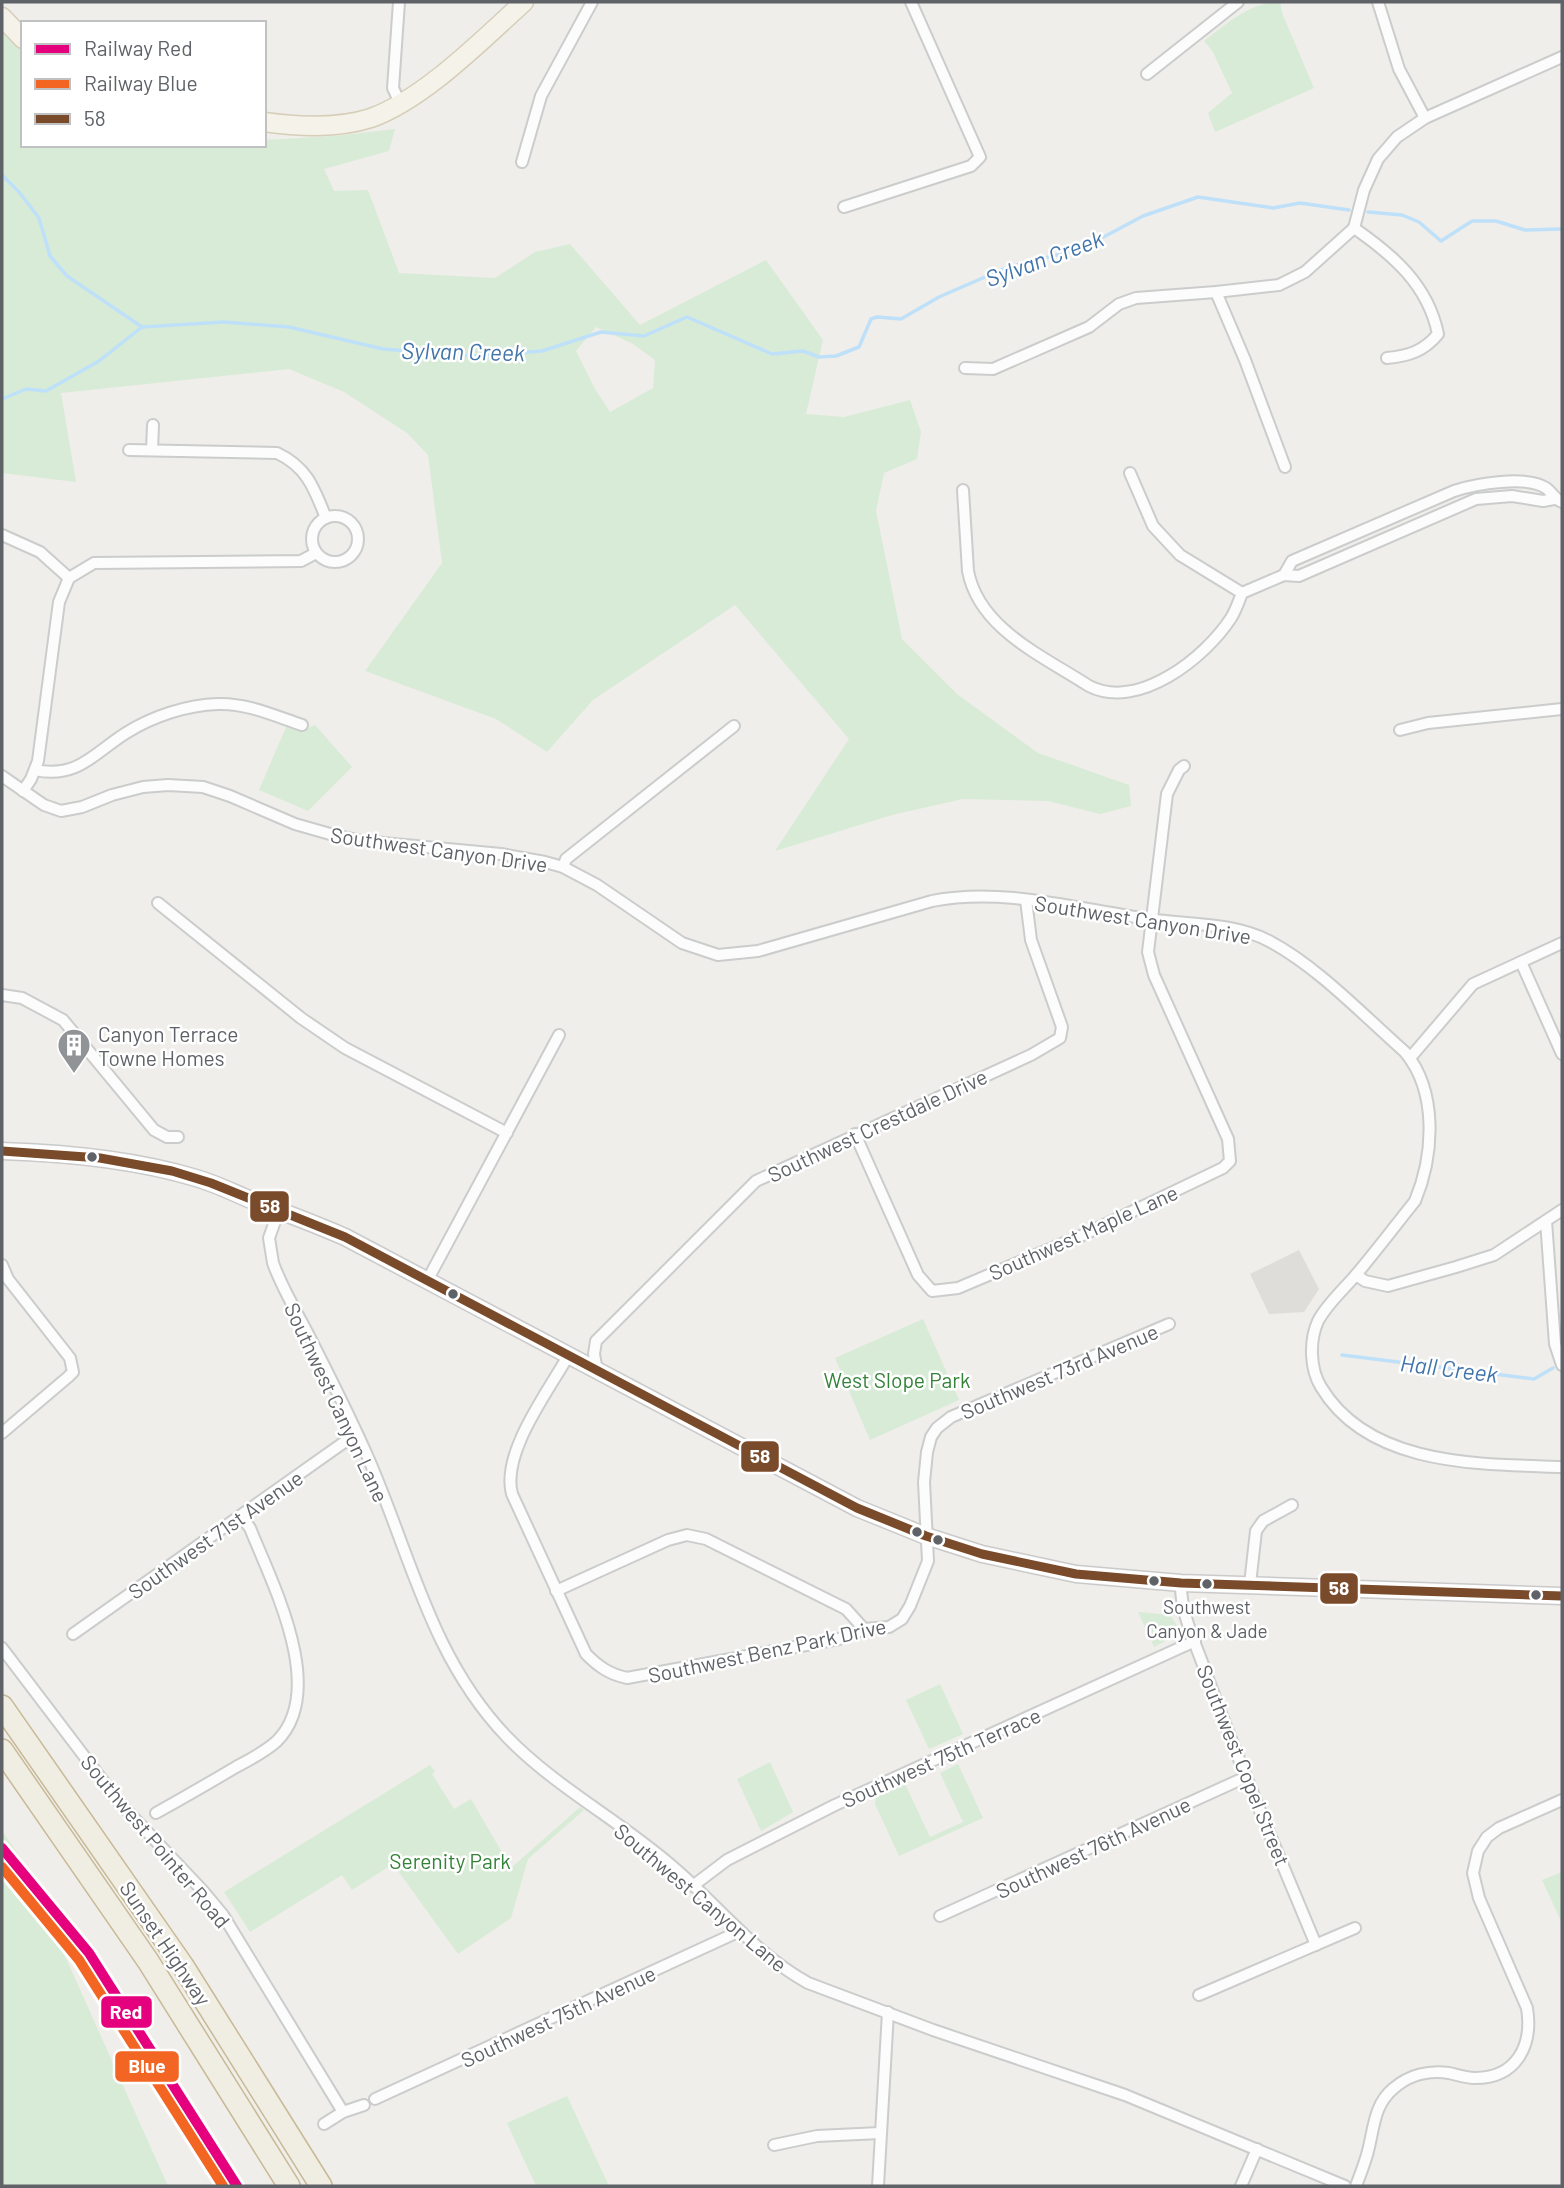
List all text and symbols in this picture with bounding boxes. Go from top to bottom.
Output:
legend [21,21,266,147]
text: Railway Red [84,35,193,60]
text: Railway Blue [84,70,198,95]
text: 58 [84,105,106,130]
water label: Sylvan Creek [981,224,1107,292]
water label: Sylvan Creek [401,336,525,366]
street label: Southwest Canyon Drive [329,821,549,877]
street label: Southwest Canyon Drive [1033,890,1253,948]
place label: Canyon Terrace Towne Homes [98,1021,238,1070]
building icon: Canyon Terrace Towne Homes [55,1026,93,1075]
street label: Southwest Crestdale Drive [763,1063,991,1187]
unlabelled marker [85,1150,99,1164]
street label: Southwest Maple Lane [985,1179,1181,1285]
line badge: 58 [249,1190,290,1223]
text: 58 [260,1194,280,1217]
unlabelled marker [446,1287,460,1301]
street label: Southwest Canyon Lane [280,1298,394,1506]
street label: Southwest 73rd Avenue [956,1318,1162,1424]
water label: Hall Creek [1399,1348,1499,1388]
park label: West Slope Park [824,1367,970,1392]
line badge: 58 [740,1440,780,1473]
text: 58 [750,1444,770,1467]
street label: Southwest 71st Avenue [123,1464,307,1604]
unlabelled marker [910,1525,924,1539]
unlabelled marker [931,1533,945,1547]
line badge: 58 [1319,1572,1359,1605]
unlabelled marker [1147,1574,1161,1588]
text: 58 [1329,1576,1349,1599]
marker: Southwest Canyon & Jade [1200,1577,1214,1591]
unlabelled marker [1529,1588,1543,1602]
place label: Southwest Canyon & Jade [1146,1595,1268,1642]
street label: Southwest Benz Park Drive [646,1613,888,1687]
street label: Southwest Copel Street [1192,1661,1296,1869]
street label: Southwest 75th Terrace [838,1702,1044,1812]
street label: Southwest Pointer Road [76,1749,236,1933]
street label: Southwest 76th Avenue [992,1791,1194,1903]
street label: Southwest Canyon Lane [610,1818,792,1976]
park label: Serenity Park [389,1848,511,1873]
street label: Sunset Highway [115,1876,217,2010]
street label: Southwest 75th Avenue [457,1960,659,2072]
line badge: Red [100,1995,153,2029]
text: Red [110,2000,142,2023]
line badge: Blue [114,2050,180,2083]
text: Blue [128,2054,166,2077]

